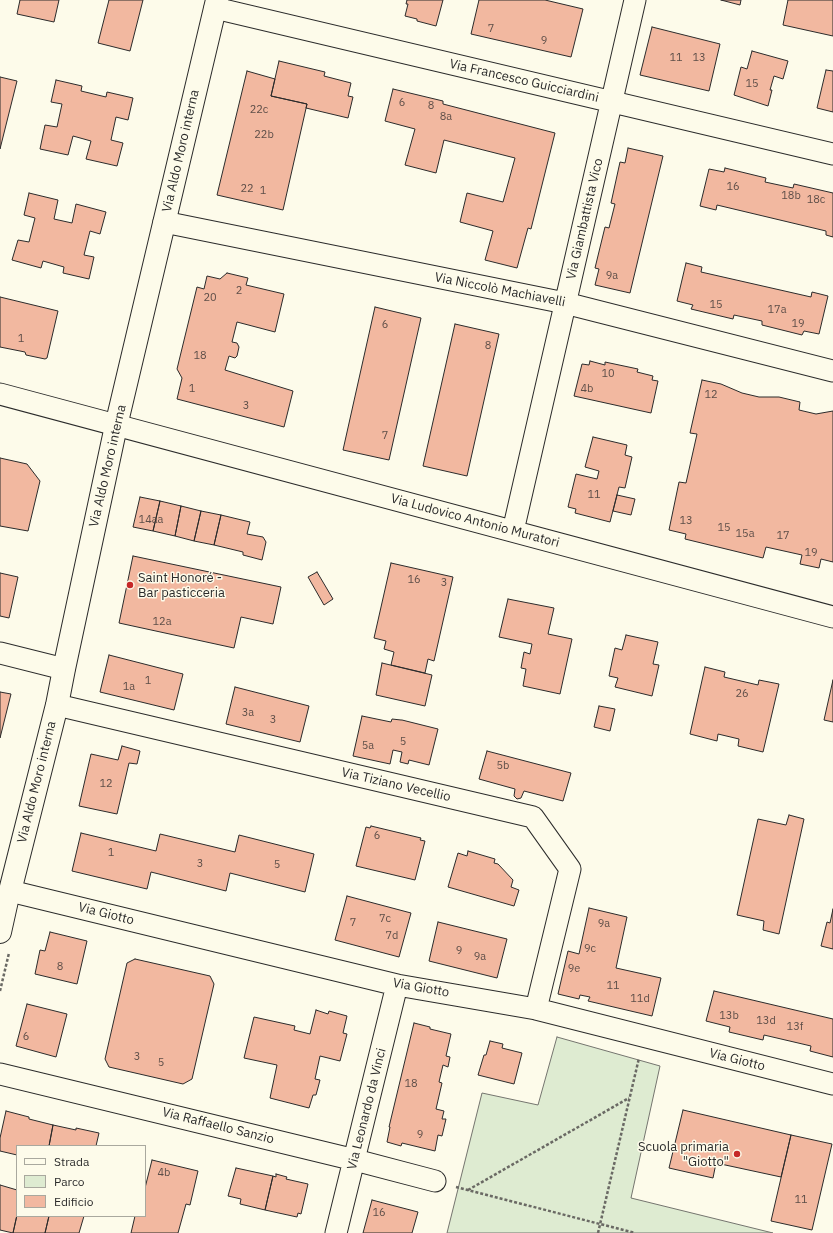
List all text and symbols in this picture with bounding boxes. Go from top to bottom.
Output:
house number: 7 [488,22,494,36]
house number: 9 [541,34,547,48]
house number: 11 [669,51,683,65]
house number: 13 [692,51,706,65]
street label: Via Francesco Guicciardini [448,56,600,106]
house number: 15 [745,77,759,91]
street label: Via Aldo Moro interna [159,88,203,214]
house number: 6 [399,96,405,110]
house number: 8 [428,99,434,113]
house number: 22c [250,103,268,117]
house number: 8a [440,110,452,124]
house number: 22b [254,128,274,142]
street label: Via Giambattista Vico [563,157,607,281]
house number: 16 [726,180,740,194]
house number: 22 [240,182,254,196]
house number: 1 [260,184,266,198]
house number: 18b [781,189,801,203]
house number: 18c [807,193,825,207]
house number: 9a [606,269,618,283]
street label: Via Niccolò Machiavelli [433,270,567,310]
house number: 2 [236,284,242,298]
house number: 20 [203,291,217,305]
house number: 15 [709,298,723,312]
house number: 17a [767,303,787,317]
house number: 19 [791,317,805,331]
house number: 6 [382,318,388,332]
house number: 1 [18,332,24,346]
house number: 8 [485,339,491,353]
house number: 18 [193,349,207,363]
house number: 10 [601,367,615,381]
house number: 1 [189,382,195,396]
house number: 4b [581,382,593,396]
house number: 12 [704,388,718,402]
house number: 3 [243,399,249,413]
street label: Via Aldo Moro interna [86,403,130,529]
house number: 7 [382,429,388,443]
house number: 11 [587,488,601,502]
street label: Via Ludovico Antonio Muratori [389,491,561,551]
house number: 14aa [139,513,163,527]
house number: 13 [679,514,693,528]
house number: 15 [717,521,731,535]
house number: 15a [735,527,755,541]
house number: 17 [776,529,790,543]
house number: 19 [804,546,818,560]
place label: Saint Honoré - Bar pasticceria [138,570,225,601]
house number: 16 [407,573,421,587]
house number: 3 [441,576,447,590]
marker: Saint Honoré - Bar pasticceria [125,580,135,590]
house number: 12a [152,615,172,629]
house number: 1 [145,674,151,688]
house number: 1a [123,680,135,694]
house number: 26 [735,687,749,701]
house number: 3a [242,706,254,720]
house number: 3 [270,713,276,727]
street label: Via Aldo Moro interna [14,719,60,845]
house number: 5 [400,735,406,749]
house number: 5a [362,739,374,753]
house number: 5b [497,759,509,773]
street label: Via Tiziano Vecellio [340,765,452,805]
house number: 12 [99,777,113,791]
house number: 6 [374,829,380,843]
house number: 1 [108,846,114,860]
house number: 3 [197,857,203,871]
house number: 5 [274,858,280,872]
street label: Via Giotto [76,900,136,928]
house number: 7c [379,912,391,926]
house number: 7 [350,916,356,930]
house number: 9a [598,917,610,931]
house number: 7d [386,929,398,943]
house number: 9c [584,942,596,956]
house number: 9 [456,944,462,958]
house number: 9a [474,950,486,964]
house number: 8 [57,960,63,974]
house number: 9e [568,962,580,976]
street label: Via Giotto [392,975,450,1001]
house number: 11 [606,979,620,993]
house number: 11d [630,992,650,1006]
house number: 13b [719,1009,739,1023]
house number: 13d [756,1014,776,1028]
house number: 13f [787,1020,803,1034]
house number: 6 [23,1030,29,1044]
street label: Via Giotto [707,1046,767,1074]
street label: Via Leonardo da Vinci [344,1047,390,1171]
house number: 3 [134,1050,140,1064]
house number: 5 [158,1056,164,1070]
house number: 18 [404,1077,418,1091]
street label: Via Raffaello Sanzio [161,1105,275,1147]
house number: 9 [417,1128,423,1142]
place label: Scuola primaria "Giotto" [638,1139,729,1170]
legend [16,1145,146,1217]
marker: Scuola primaria "Giotto" [732,1149,742,1159]
text: Strada [54,1154,89,1169]
house number: 4b [158,1166,170,1180]
text: Parco [54,1174,85,1189]
house number: 11 [794,1193,808,1207]
text: Edificio [54,1194,93,1209]
house number: 16 [372,1206,386,1220]

